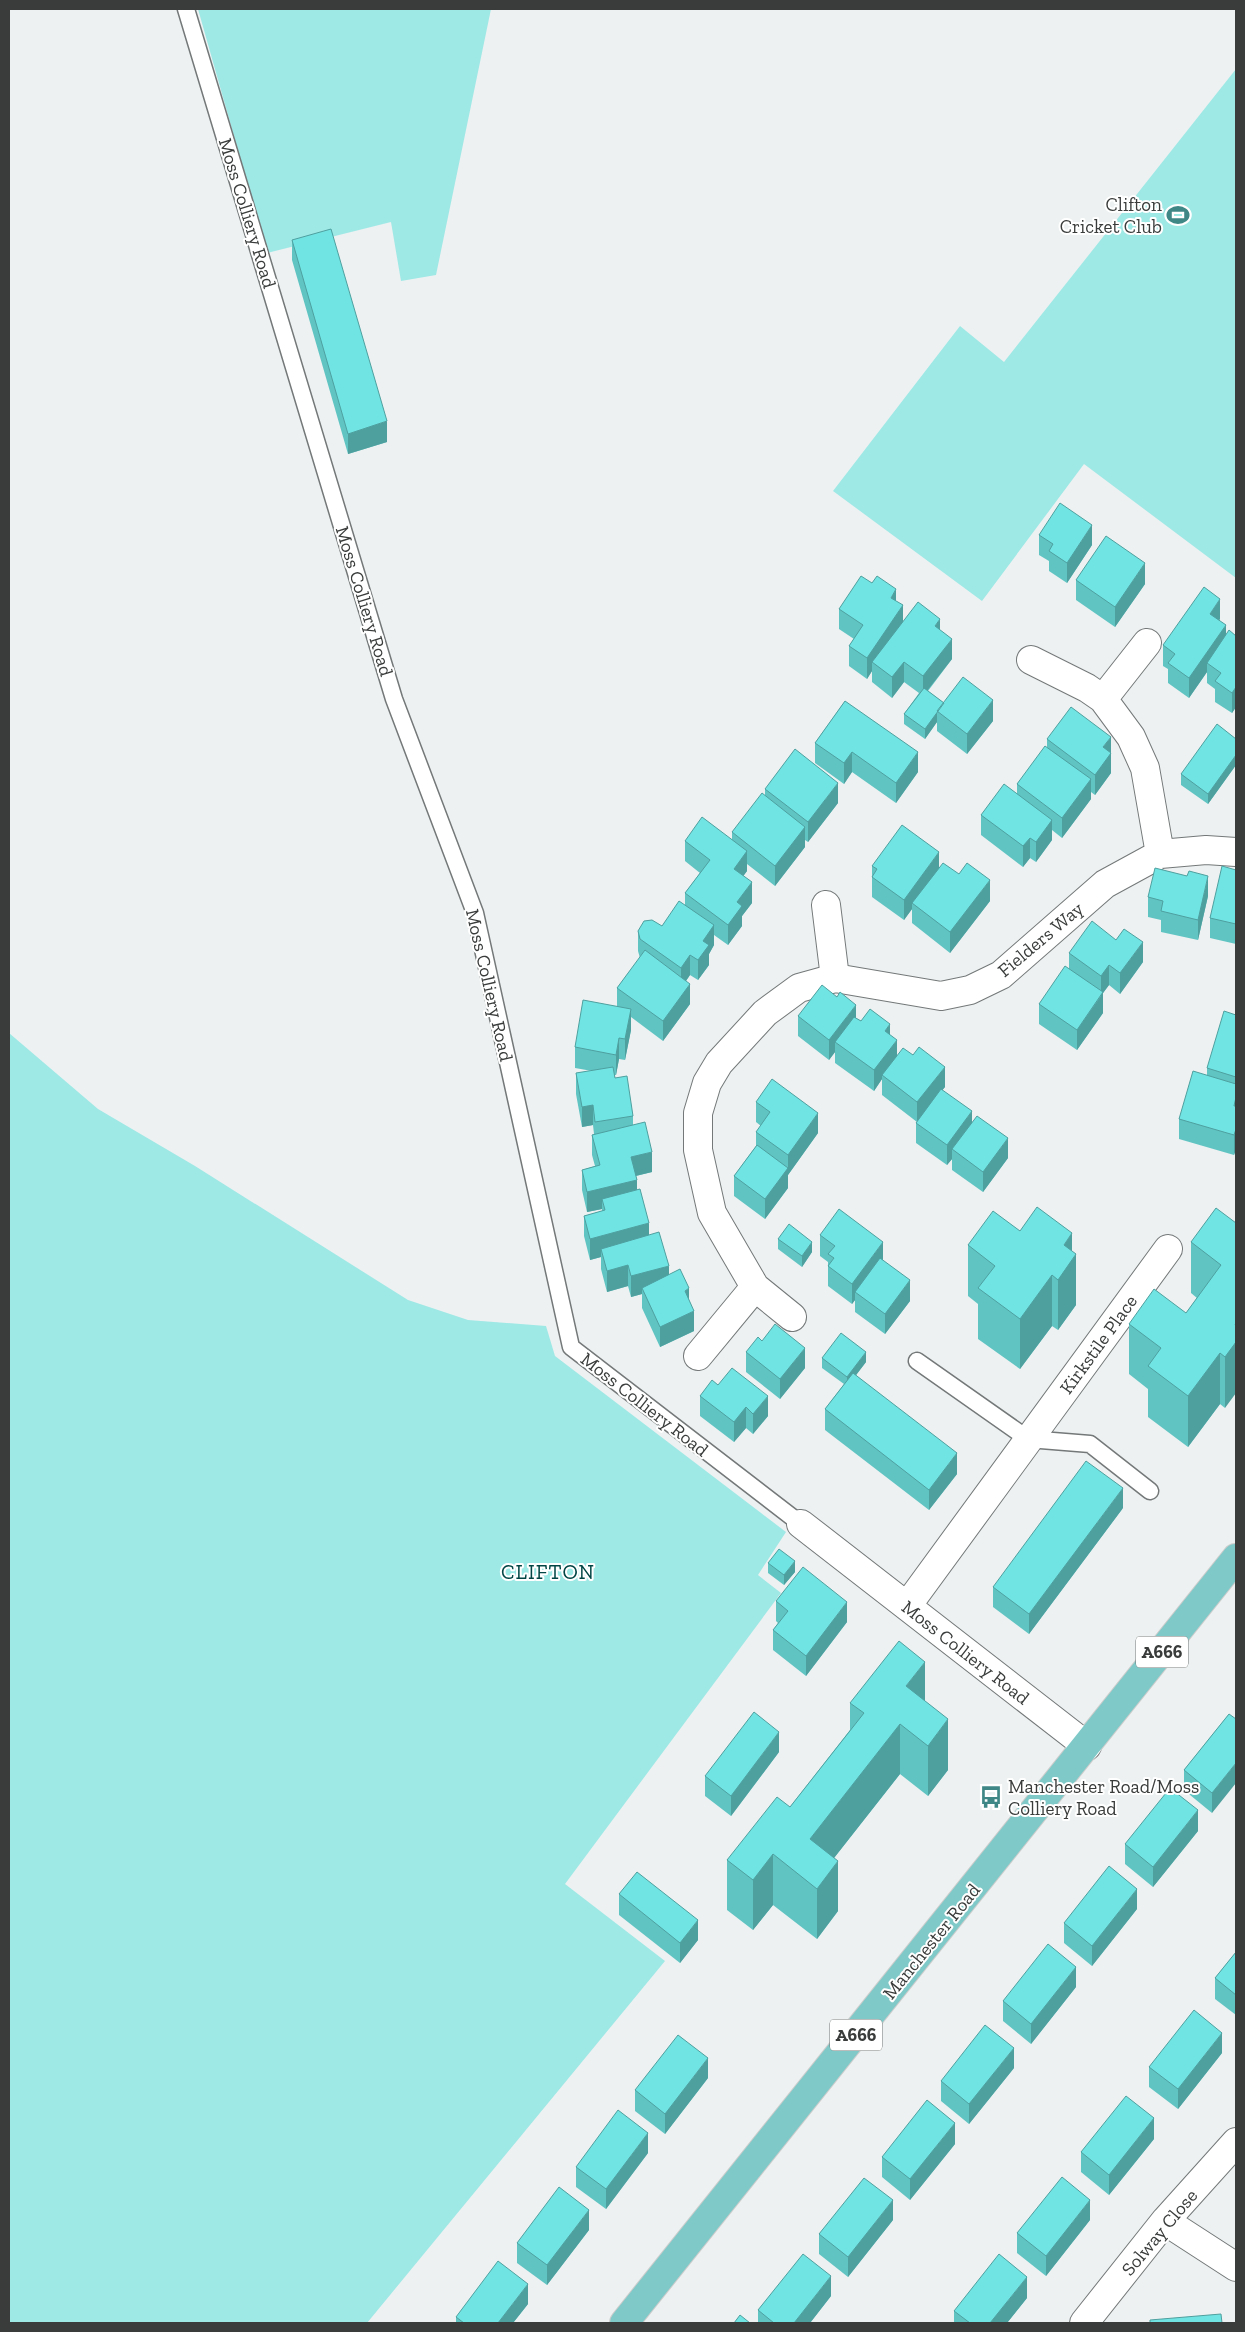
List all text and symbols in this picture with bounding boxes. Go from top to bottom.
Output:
street label: Moss Colliery Road [214,135,281,292]
place label: Clifton Cricket Club [1060,193,1162,238]
sports icon: Clifton Cricket Club [1165,202,1191,228]
street label: Moss Colliery Road [331,523,398,680]
street label: Fielders Way [993,897,1088,982]
street label: Moss Colliery Road [461,907,518,1064]
street label: Kirkstile Place [1055,1290,1142,1398]
street label: Moss Colliery Road [576,1347,714,1462]
district label: CLIFTON [501,1559,595,1584]
street label: Moss Colliery Road [897,1595,1035,1710]
road number: A666 [1136,1636,1188,1668]
place label: Manchester Road/Moss Colliery Road [1008,1775,1199,1820]
bus stop icon: Manchester Road/Moss Colliery Road [978,1784,1004,1810]
street label: Manchester Road [878,1878,985,2004]
road number: A666 [830,2020,882,2050]
street label: Solway Close [1117,2184,1202,2280]

